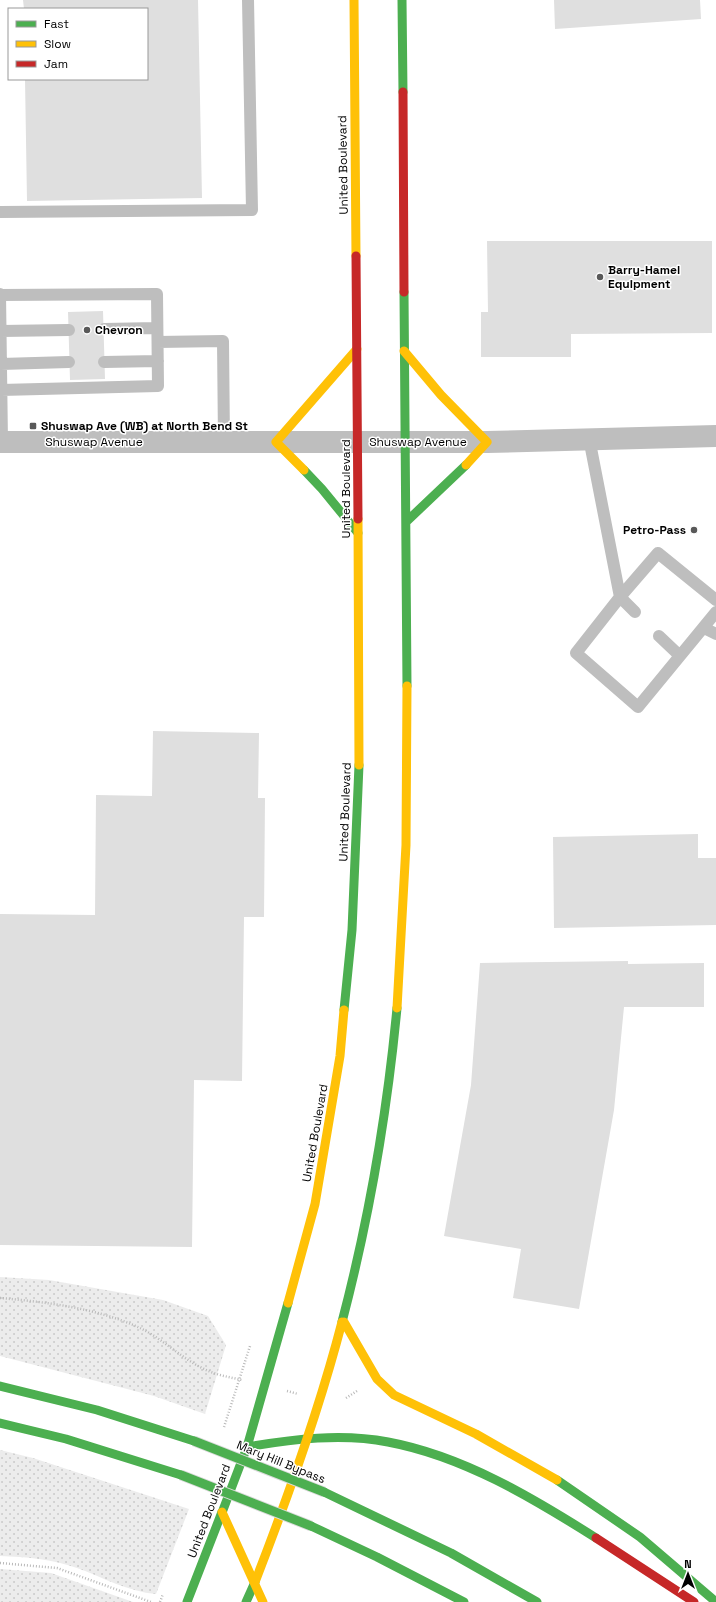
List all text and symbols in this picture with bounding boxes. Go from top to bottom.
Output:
legend [8,8,148,80]
text: Fast [44,16,69,32]
text: Slow [44,36,71,52]
text: Jam [44,56,68,72]
street label: United Boulevard [334,115,352,215]
place label: Barry-Hamel Equipment [608,262,680,292]
marker: Barry-Hamel Equipment [595,272,605,282]
place label: Chevron [95,322,143,338]
marker: Chevron [82,325,92,335]
place label: Shuswap Ave (WB) at North Bend St [41,418,248,434]
marker: Shuswap Ave (WB) at North Bend St [28,421,38,431]
street label: Shuswap Avenue [45,434,143,450]
street label: Shuswap Avenue [369,434,467,450]
street label: United Boulevard [338,439,354,539]
place label: Petro-Pass [623,522,686,538]
marker: Petro-Pass [689,525,699,535]
street label: United Boulevard [335,762,355,862]
street label: United Boulevard [299,1083,331,1183]
street label: Mary Hill Bypass [234,1437,328,1487]
street label: United Boulevard [184,1462,234,1560]
north arrow [668,1554,708,1594]
text: N [684,1557,692,1571]

